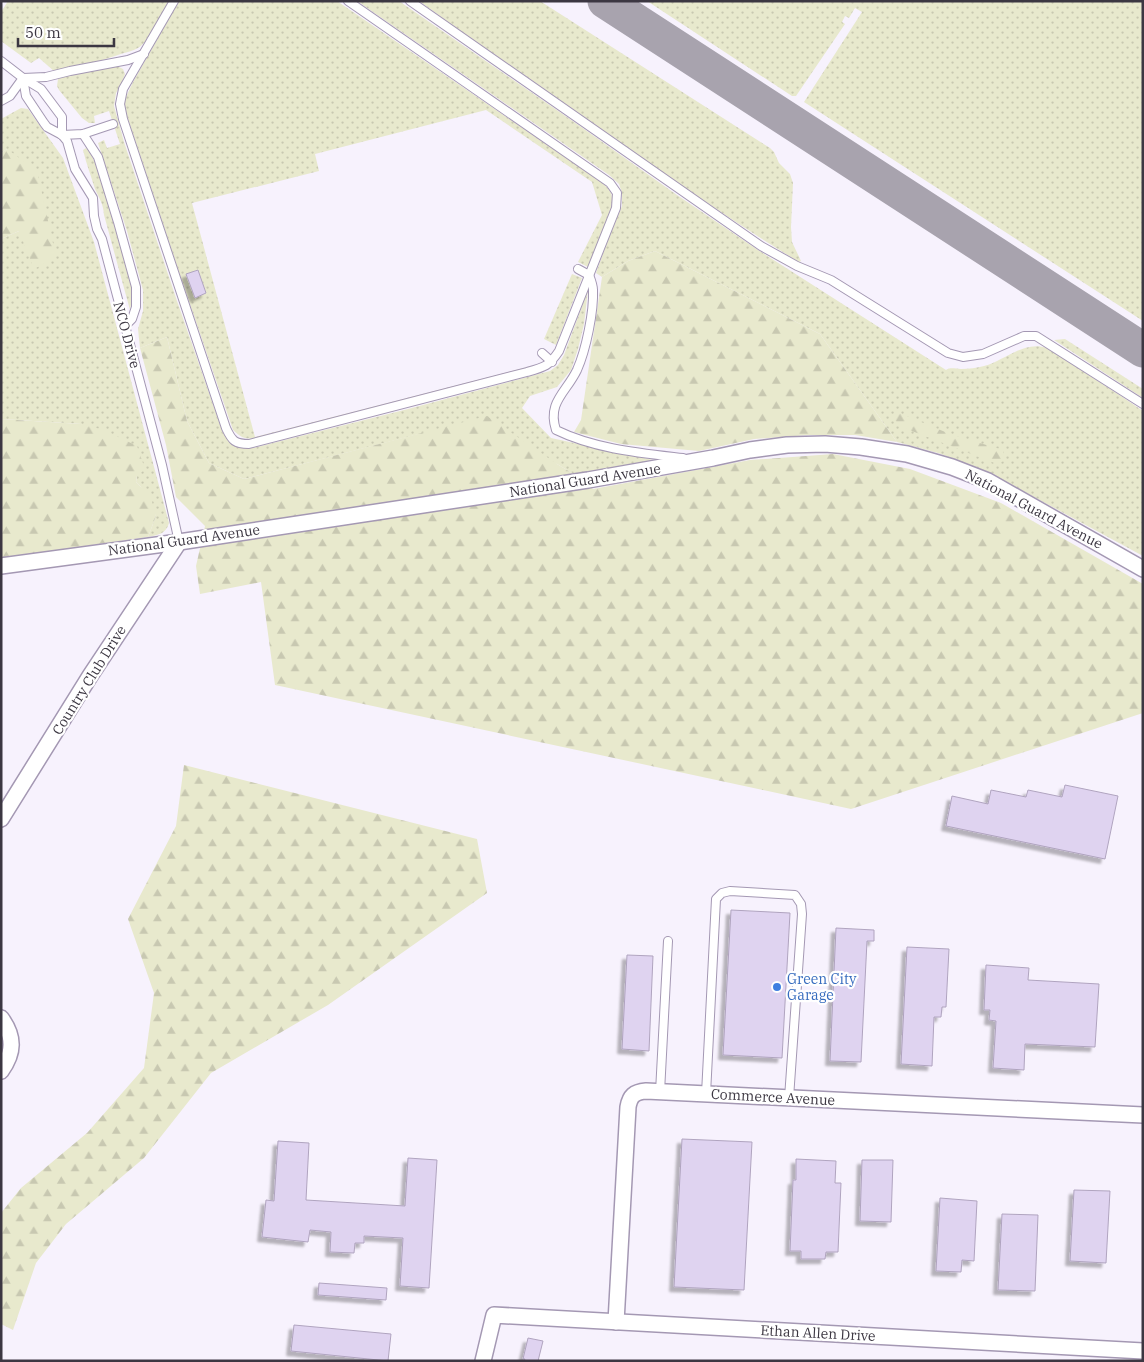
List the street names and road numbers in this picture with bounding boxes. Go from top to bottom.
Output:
street label: NCO Drive [109,300,145,370]
street label: National Guard Avenue [508,459,662,501]
street label: National Guard Avenue [962,465,1106,553]
street label: National Guard Avenue [107,520,261,560]
street label: Country Club Drive [48,622,130,738]
street label: Commerce Avenue [710,1085,836,1109]
street label: Ethan Allen Drive [760,1321,876,1345]

